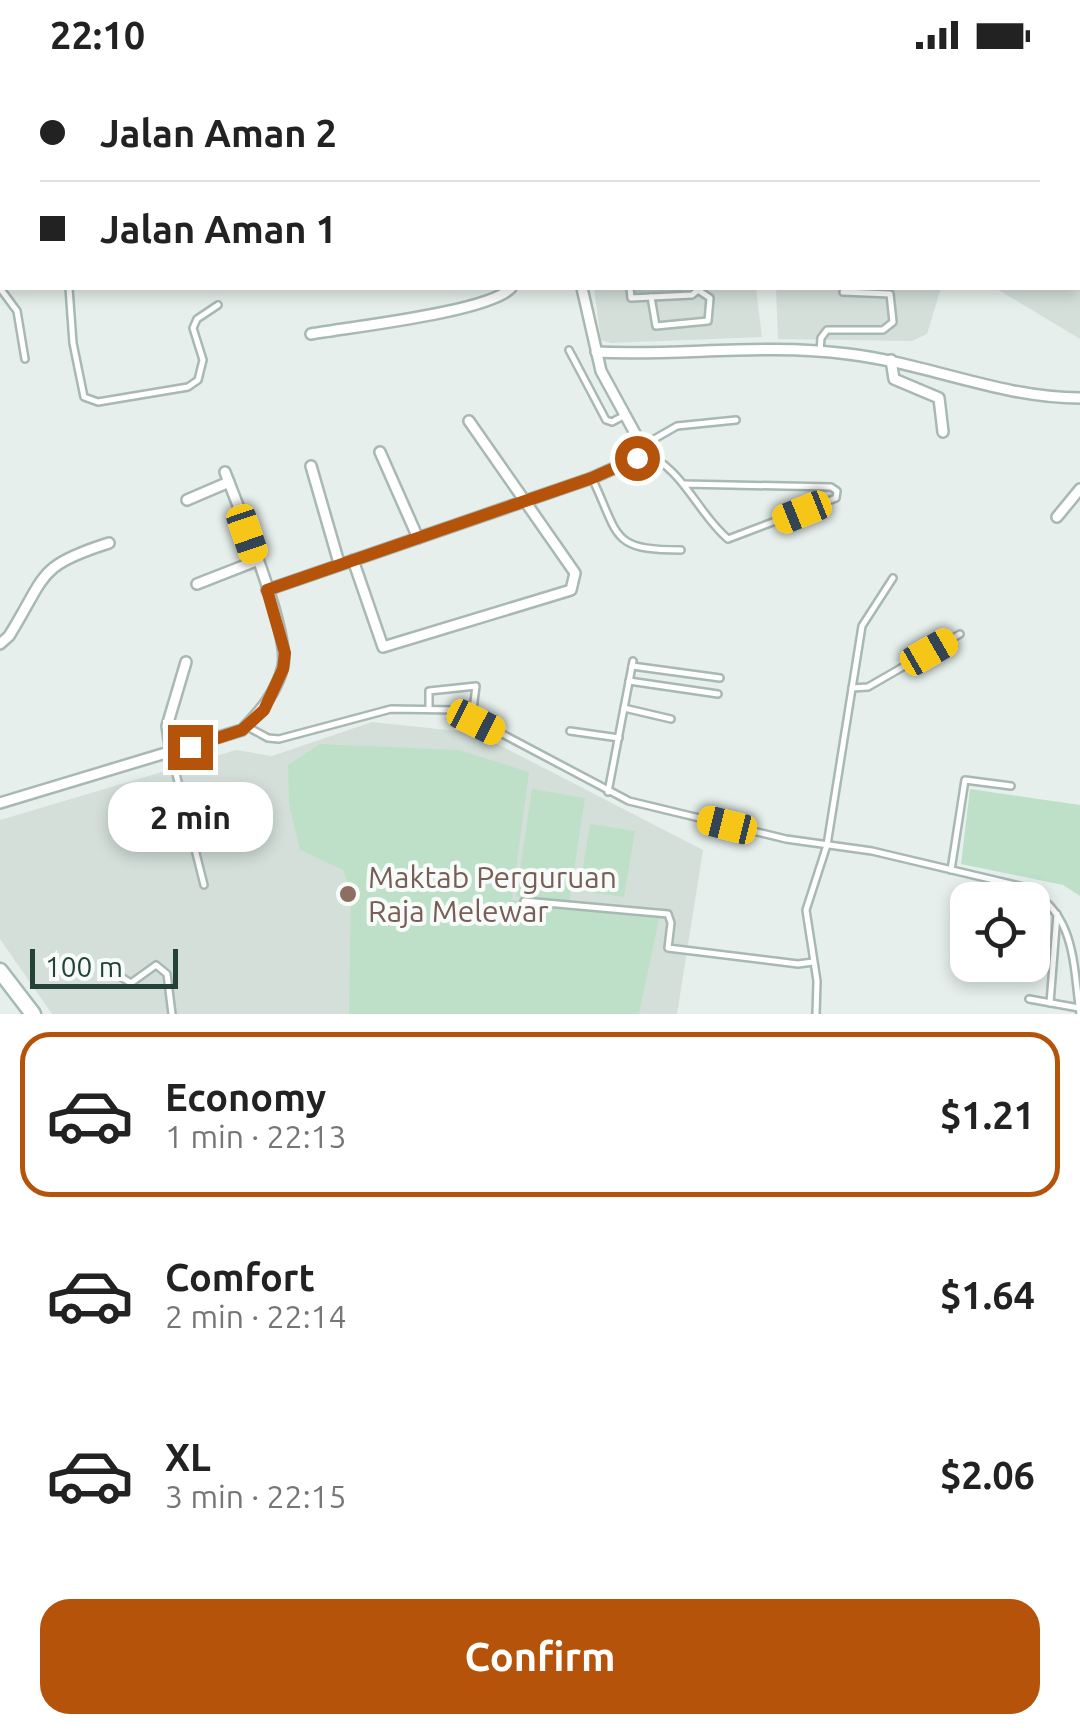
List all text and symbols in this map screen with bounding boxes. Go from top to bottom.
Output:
text: 22:10 [50,14,145,56]
text: Jalan Aman 2 [100,112,337,154]
text: Jalan Aman 1 [100,208,337,250]
route start [615,436,660,481]
car [769,487,835,537]
car [223,501,271,567]
car [896,624,962,680]
car [442,695,510,749]
route end [168,725,213,770]
callout: 2 min [108,782,272,852]
text: 2 min [150,799,231,835]
car [694,803,760,847]
place label: Maktab Perguruan Raja Melewar [368,860,617,928]
map controls [950,882,1050,982]
button: locate [950,882,1050,982]
marker: Maktab Perguruan Raja Melewar [337,883,359,905]
scale bar [30,944,178,988]
text: 100 m [45,951,123,982]
icon: car [45,1070,135,1160]
text: Economy [165,1076,326,1118]
text: $1.21 [940,1094,1035,1136]
text: 1 min · 22:13 [165,1118,347,1154]
icon: car [45,1250,135,1340]
text: Comfort [165,1256,315,1298]
text: $1.64 [940,1274,1035,1316]
text: 2 min · 22:14 [165,1298,347,1334]
icon: car [45,1430,135,1520]
text: XL [165,1436,211,1478]
text: $2.06 [940,1454,1035,1496]
text: 3 min · 22:15 [165,1478,347,1514]
button: Confirm [40,1599,1040,1714]

